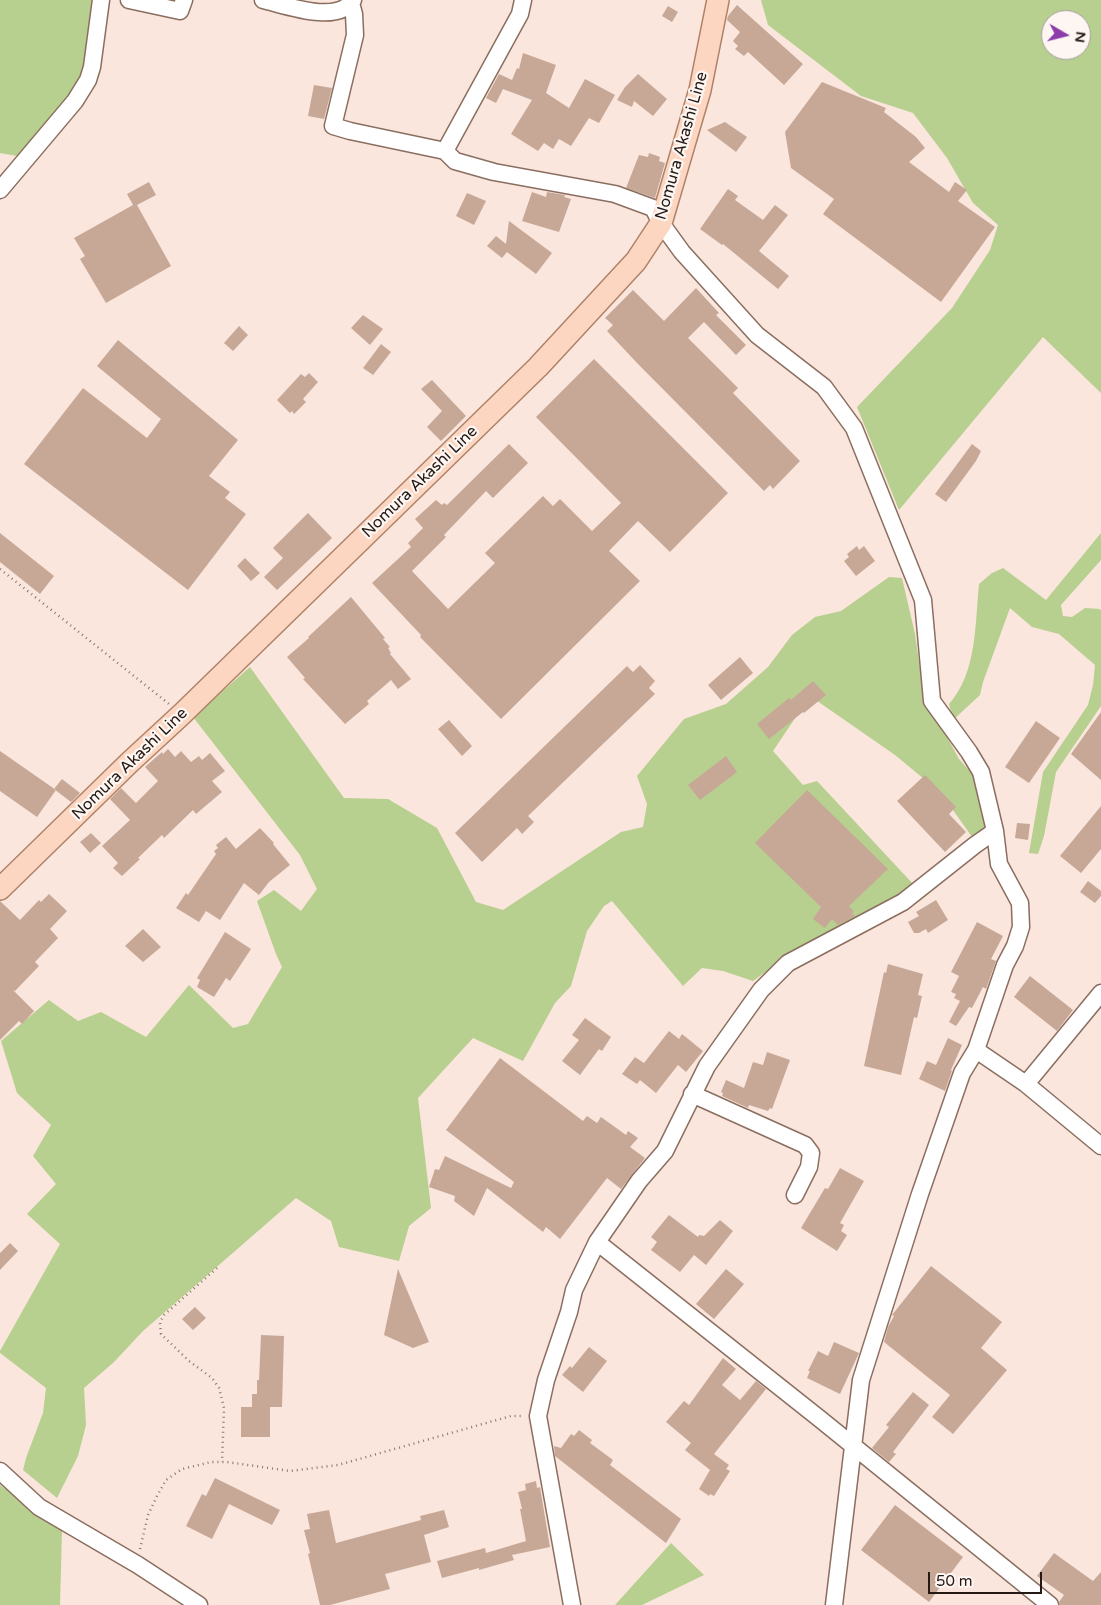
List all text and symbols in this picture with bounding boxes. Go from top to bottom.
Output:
north arrow [1041,10,1091,60]
text: N [1071,30,1090,44]
street label: Nomura Akashi Line [652,70,712,222]
street label: Nomura Akashi Line [358,422,482,542]
street label: Nomura Akashi Line [68,704,192,824]
scale bar [931,1562,1045,1594]
text: 50 m [936,1572,973,1590]

